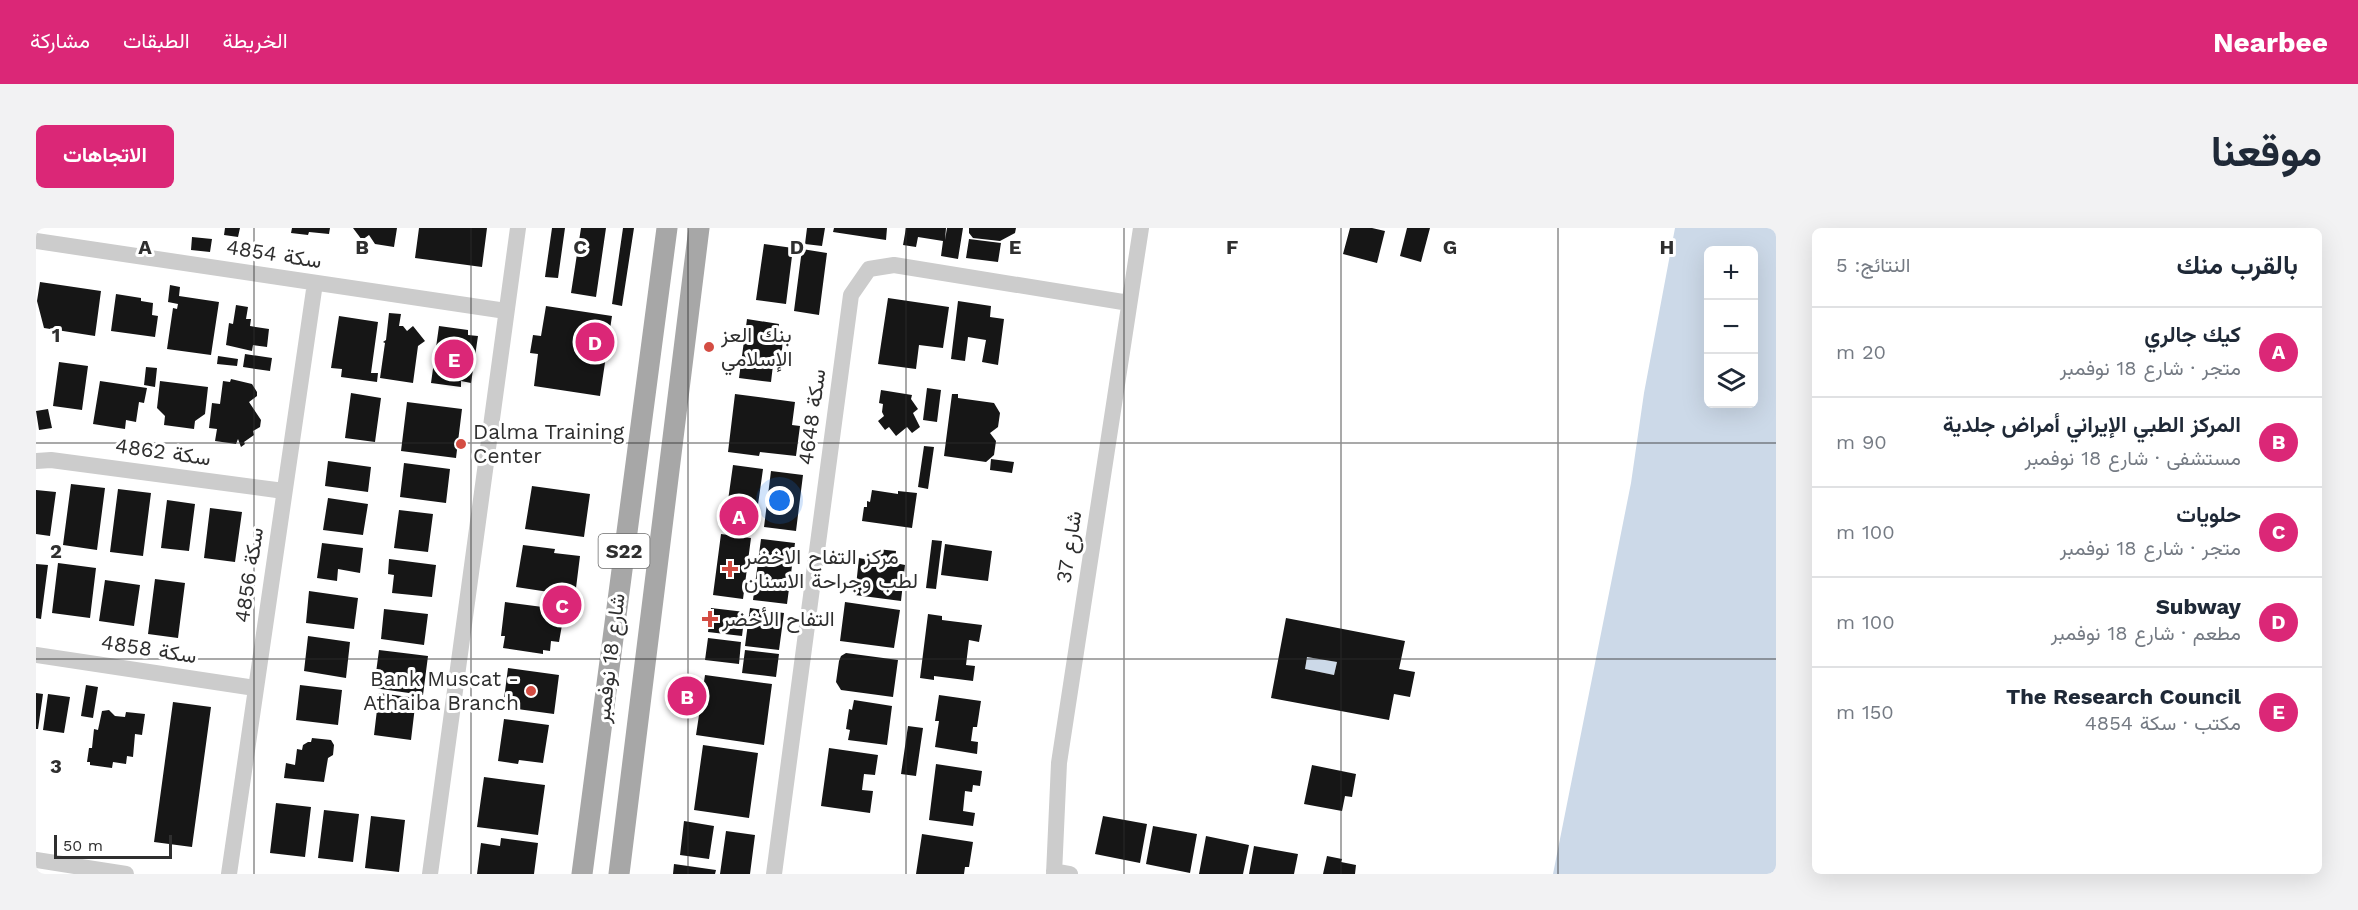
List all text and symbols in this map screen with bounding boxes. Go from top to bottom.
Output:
text: Nearbee [2213,26,2328,59]
text: مشاركة [30,28,90,53]
text: الطبقات [123,28,190,53]
text: الخريطة [223,28,288,53]
button: الاتجاهات [36,125,174,188]
text: موقعنا [2211,127,2322,176]
street label: سكة 4854 [225,234,324,273]
text: A [138,235,152,259]
text: B [355,235,369,259]
text: C [573,235,587,259]
text: D [790,235,804,259]
text: E [1009,235,1021,259]
text: F [1226,235,1238,259]
text: G [1443,235,1457,259]
text: H [1660,235,1674,259]
map controls [1704,246,1758,408]
button: + [1704,246,1758,300]
text: بالقرب منك [2176,250,2298,280]
text: النتائج: 5 [1836,253,1910,277]
button: − [1704,300,1758,354]
pin: D [576,320,614,364]
place label: بنك العز الإسلامي [720,322,792,376]
text: كيك جالري [2144,322,2241,347]
text: 1 [52,323,60,347]
pin: E [434,336,474,382]
marker: بنك العز الإسلامي [702,340,716,354]
text: 20 m [1836,340,1886,364]
text: A [2272,340,2285,364]
button: layers [1704,354,1758,408]
text: متجر · شارع 18 نوفمبر [2060,356,2241,380]
street label: سكة 4648 [792,367,831,467]
text: المركز الطبي الإيراني أمراض جلدية [1943,412,2241,437]
place label: Dalma Training Center [473,419,625,468]
text: 90 m [1836,430,1887,454]
text: B [2272,430,2285,454]
street label: سكة 4862 [114,432,212,471]
marker: Dalma Training Center [454,437,468,451]
text: مستشفى · شارع 18 نوفمبر [2024,446,2241,470]
your location [765,486,794,515]
pin: A [720,494,758,538]
text: حلويات [2176,502,2241,527]
street label: شارع 37 [1050,509,1089,585]
text: 100 m [1836,520,1895,544]
text: C [2272,520,2285,544]
street label: سكة 4856 [229,526,268,624]
road number: S22 [598,534,650,568]
text: متجر · شارع 18 نوفمبر [2060,536,2241,560]
text: 2 [50,539,62,563]
place label: مركز التفاح الاخضر لطب وجراحة الاسنان [743,544,918,594]
marker: مركز التفاح الاخضر لطب وجراحة الاسنان [721,560,739,578]
pin: C [542,582,582,628]
street label: شارع 18 نوفمبر [589,592,632,725]
text: Subway [2156,594,2241,619]
place label: التفاح الأخضر [721,606,835,633]
text: 100 m [1836,610,1895,634]
text: D [2271,610,2286,634]
marker: التفاح الأخضر [703,612,717,626]
text: مطعم · شارع 18 نوفمبر [2051,621,2241,645]
street label: سكة 4858 [100,629,199,668]
place label: Bank Muscat - Athaiba Branch [363,666,519,715]
pin: B [668,674,706,718]
marker: Bank Muscat - Athaiba Branch [524,684,538,698]
text: The Research Council [2006,684,2241,709]
text: 150 m [1836,700,1894,724]
text: E [2272,700,2285,724]
text: مكتب · سكة 4854 [2085,711,2241,735]
text: 3 [50,754,62,778]
scale bar [54,832,172,860]
text: 50 m [63,836,103,855]

